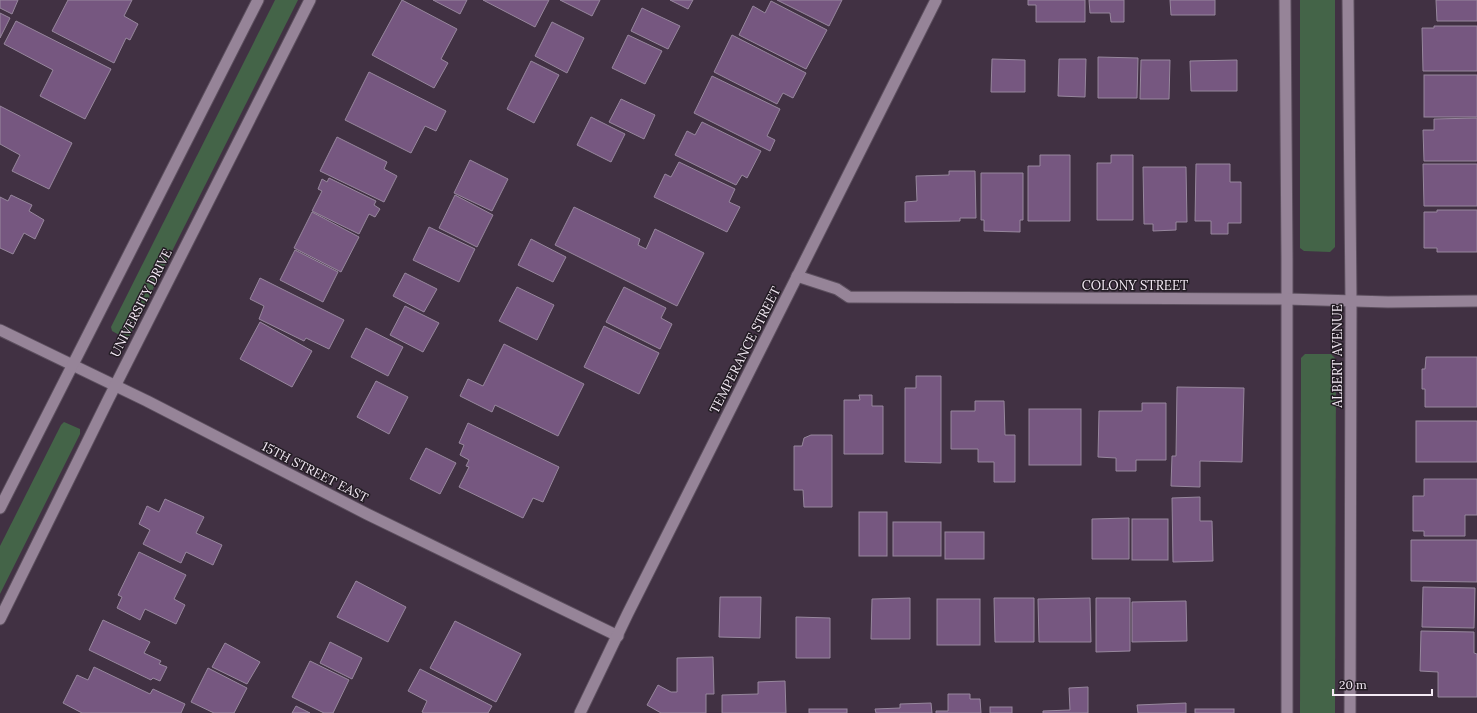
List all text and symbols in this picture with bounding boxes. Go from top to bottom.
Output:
street label: UNIVERSITY DRIVE [106,246,176,360]
street label: COLONY STREET [1082,277,1189,294]
street label: TEMPERANCE STREET [706,283,785,416]
street label: ALBERT AVENUE [1329,304,1346,409]
street label: 15TH STREET EAST [259,438,372,507]
scale bar [1333,671,1432,697]
text: 20 m [1339,677,1367,692]

